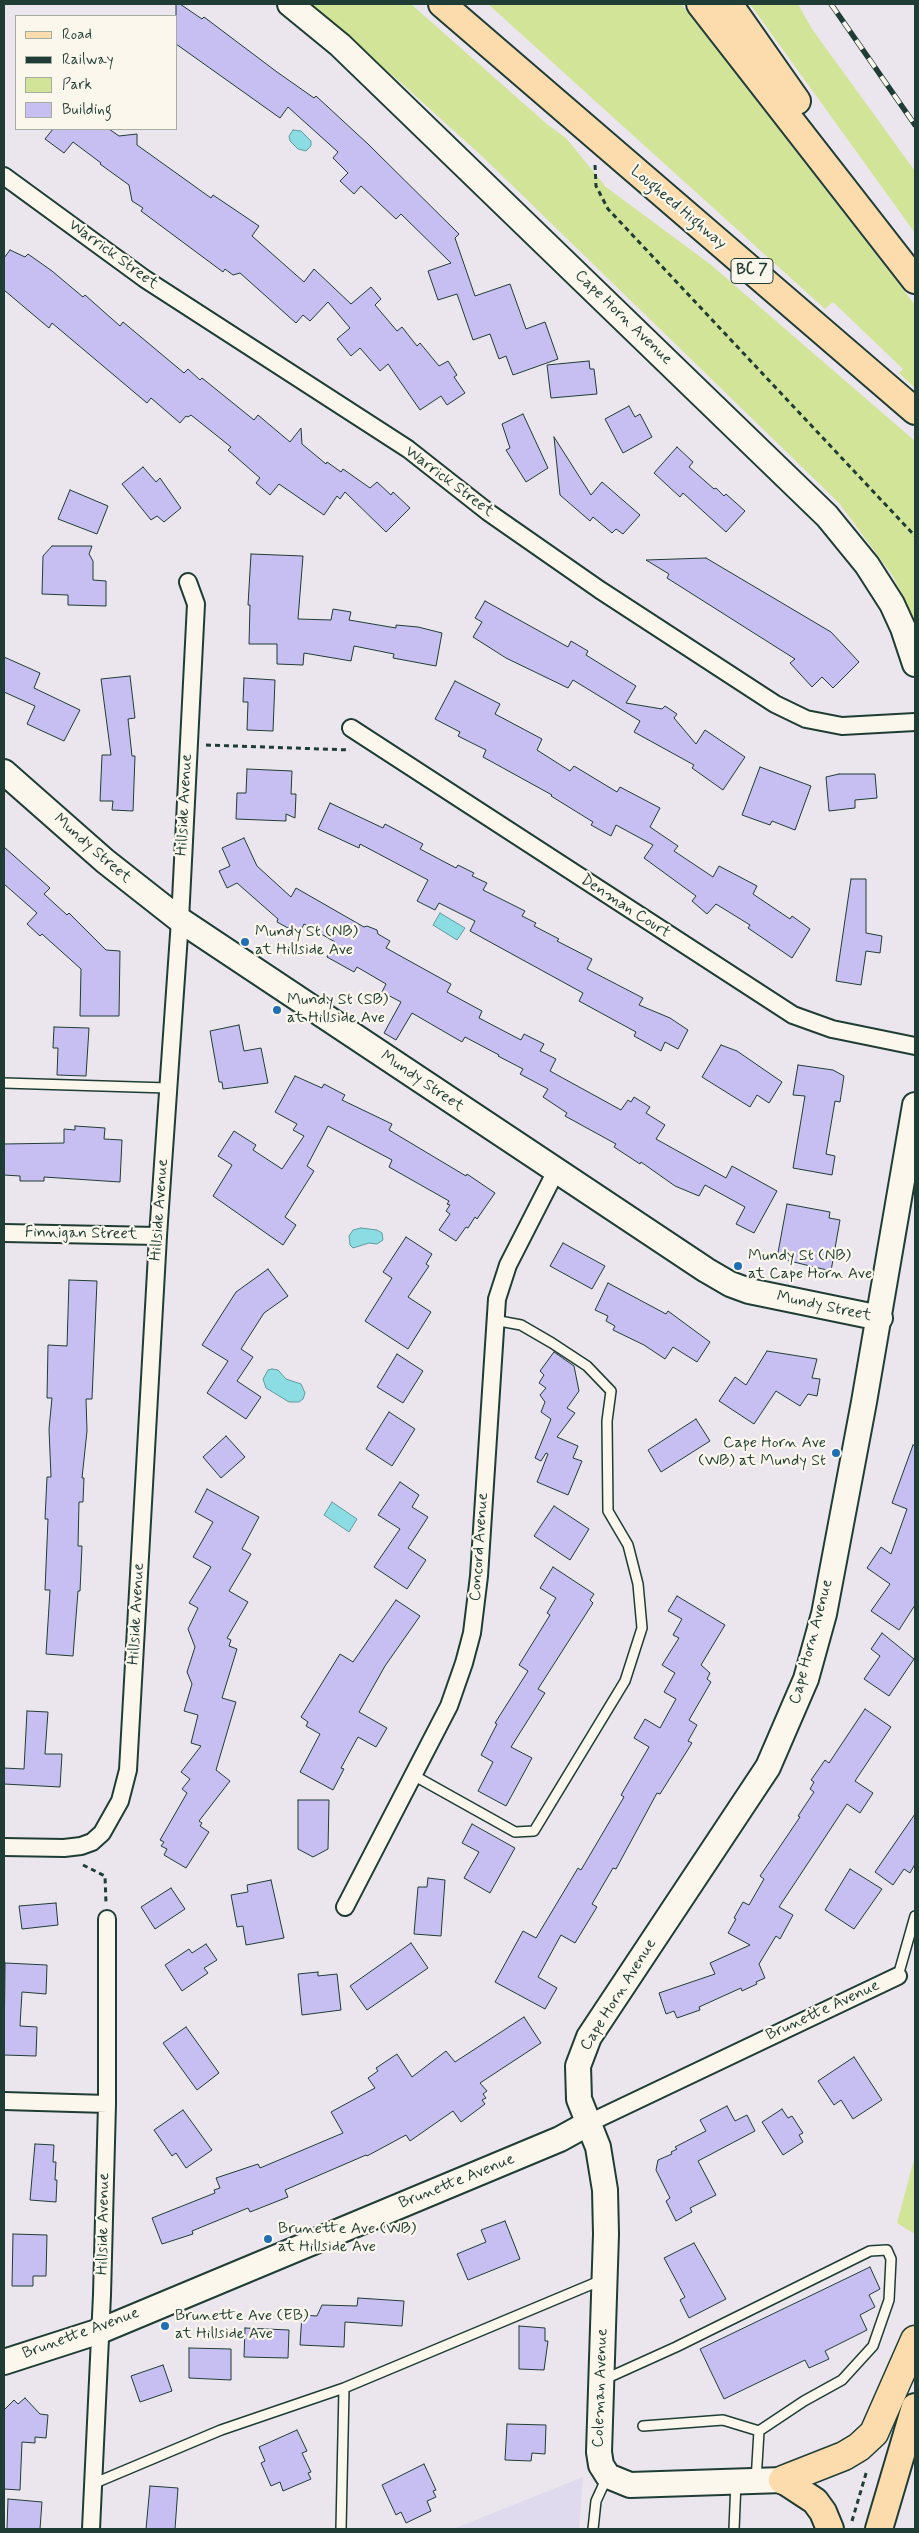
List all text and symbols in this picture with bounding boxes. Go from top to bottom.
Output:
legend [15,15,178,130]
text: Road [62,25,92,45]
text: Railway [62,50,114,70]
text: Park [62,75,92,95]
text: Building [62,100,112,120]
street label: Lougheed Highway [626,162,730,254]
street label: Warrick Street [64,216,162,294]
road number: BC 7 [731,258,773,284]
street label: Cape Horn Avenue [570,266,676,370]
street label: Warrick Street [401,442,497,522]
street label: Hillside Avenue [173,753,197,857]
street label: Mundy Street [49,810,135,888]
street label: Denman Court [577,871,673,943]
place label: Mundy St (NB) at Hillside Ave [255,923,358,961]
marker: Mundy St (NB) at Hillside Ave [239,936,251,948]
place label: Mundy St (SB) at Hillside Ave [287,991,388,1029]
marker: Mundy St (SB) at Hillside Ave [271,1004,283,1016]
street label: Mundy Street [377,1047,467,1117]
street label: Hillside Avenue [147,1158,173,1262]
street label: Finnigan Street [25,1223,137,1245]
place label: Mundy St (NB) at Cape Horn Ave [748,1247,872,1285]
marker: Mundy St (NB) at Cape Horn Ave [732,1260,744,1272]
street label: Mundy Street [775,1288,873,1326]
place label: Cape Horn Ave (WB) at Mundy St [698,1434,826,1472]
marker: Cape Horn Ave (WB) at Mundy St [830,1447,842,1459]
street label: Concord Avenue [467,1492,493,1602]
street label: Hillside Avenue [125,1562,149,1666]
street label: Cape Horn Avenue [786,1577,838,1707]
street label: Cape Horn Avenue [577,1935,661,2055]
street label: Brunette Avenue [763,1976,883,2046]
street label: Brunette Avenue [396,2150,518,2214]
street label: Hillside Avenue [94,2173,114,2275]
place label: Brunette Ave (WB) at Hillside Ave [278,2220,416,2258]
marker: Brunette Ave (WB) at Hillside Ave [262,2233,274,2245]
street label: Brunette Avenue [20,2304,142,2364]
place label: Brunette Ave (EB) at Hillside Ave [175,2307,308,2345]
marker: Brunette Ave (EB) at Hillside Ave [159,2320,171,2332]
street label: Coleman Avenue [589,2328,613,2448]

